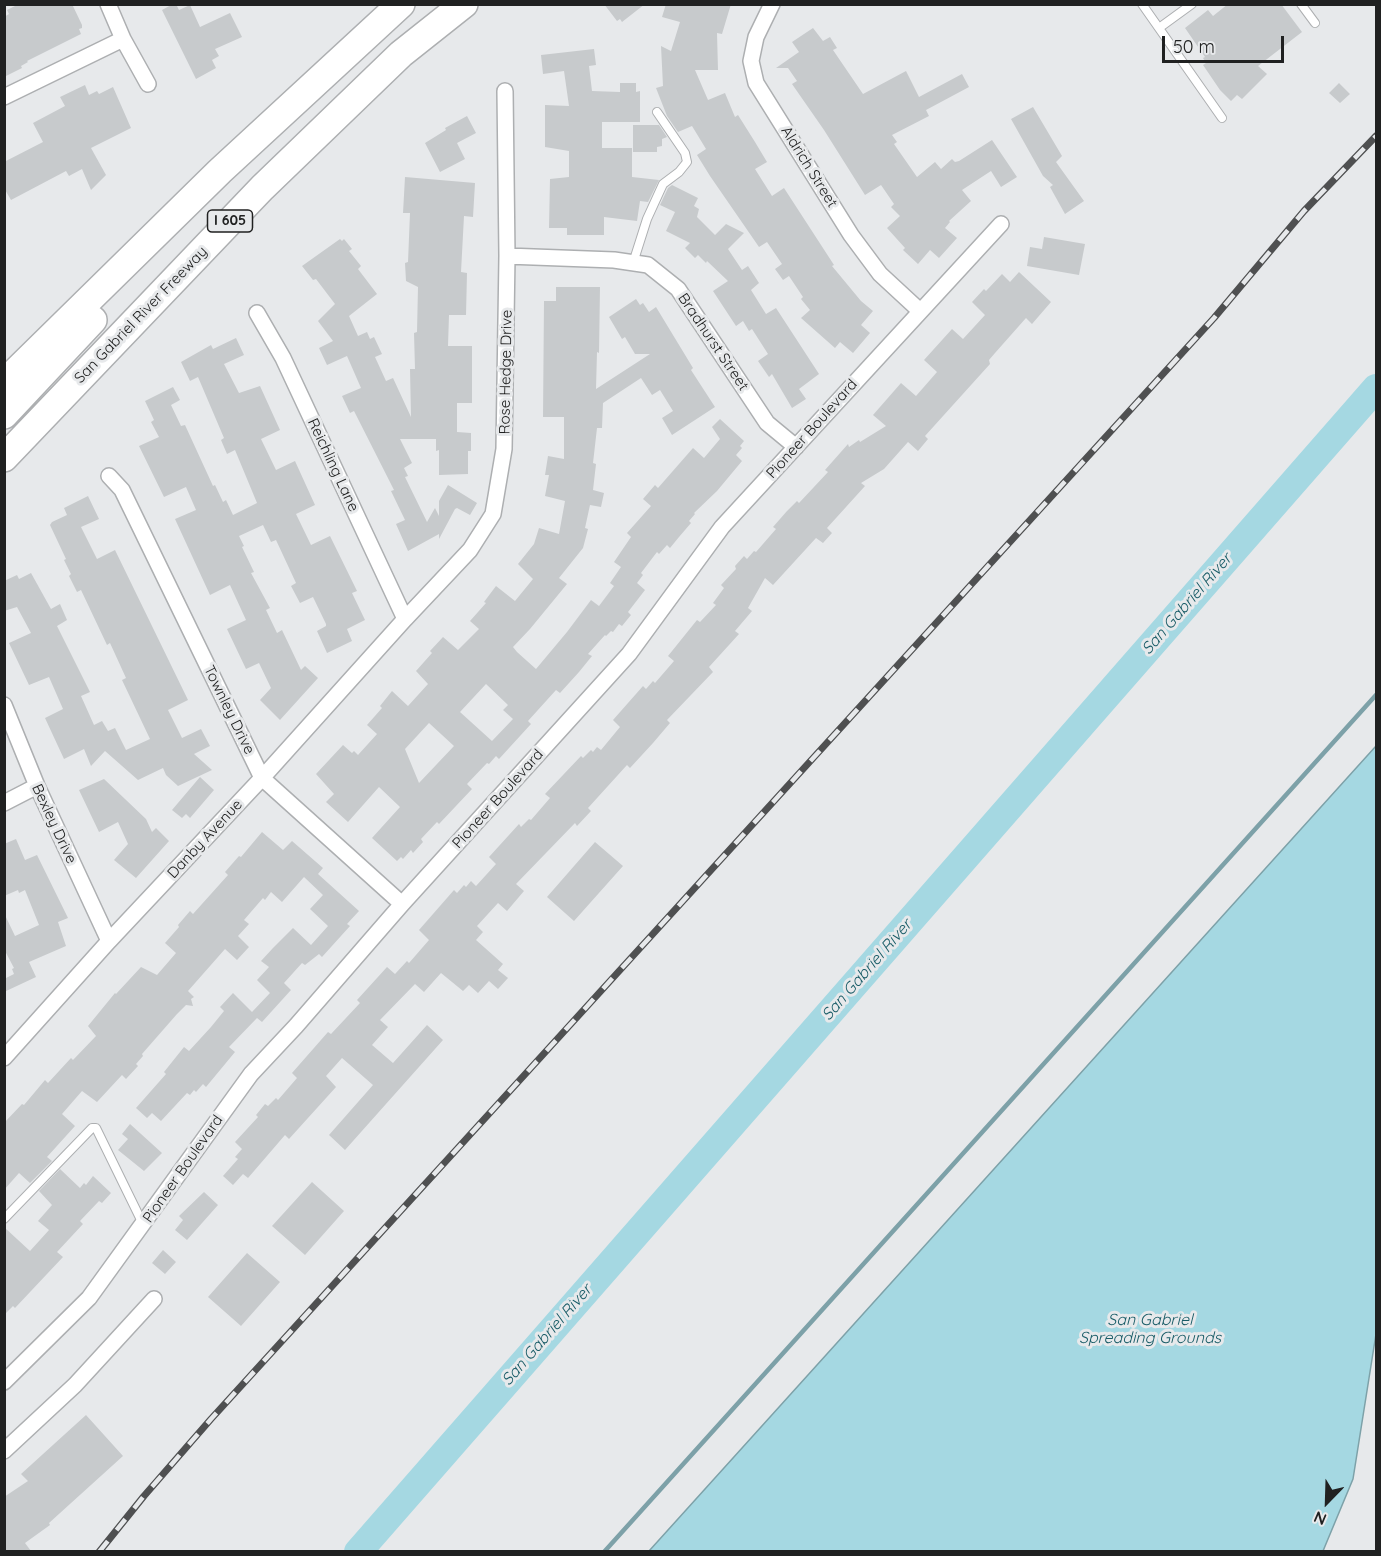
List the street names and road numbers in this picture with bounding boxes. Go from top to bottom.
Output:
street label: Aldrich Street [777,123,841,211]
road number: I 605 [208,210,252,232]
street label: San Gabriel River Freeway [71,243,211,387]
street label: Bradhurst Street [674,290,752,394]
street label: Rose Hedge Drive [496,309,516,435]
street label: Pioneer Boulevard [763,376,861,482]
street label: Reichling Lane [304,415,362,515]
street label: Townley Drive [200,663,258,757]
street label: Pioneer Boulevard [449,746,547,852]
street label: Bexley Drive [28,781,80,867]
street label: Danby Avenue [164,796,246,882]
street label: Pioneer Boulevard [139,1112,227,1226]

